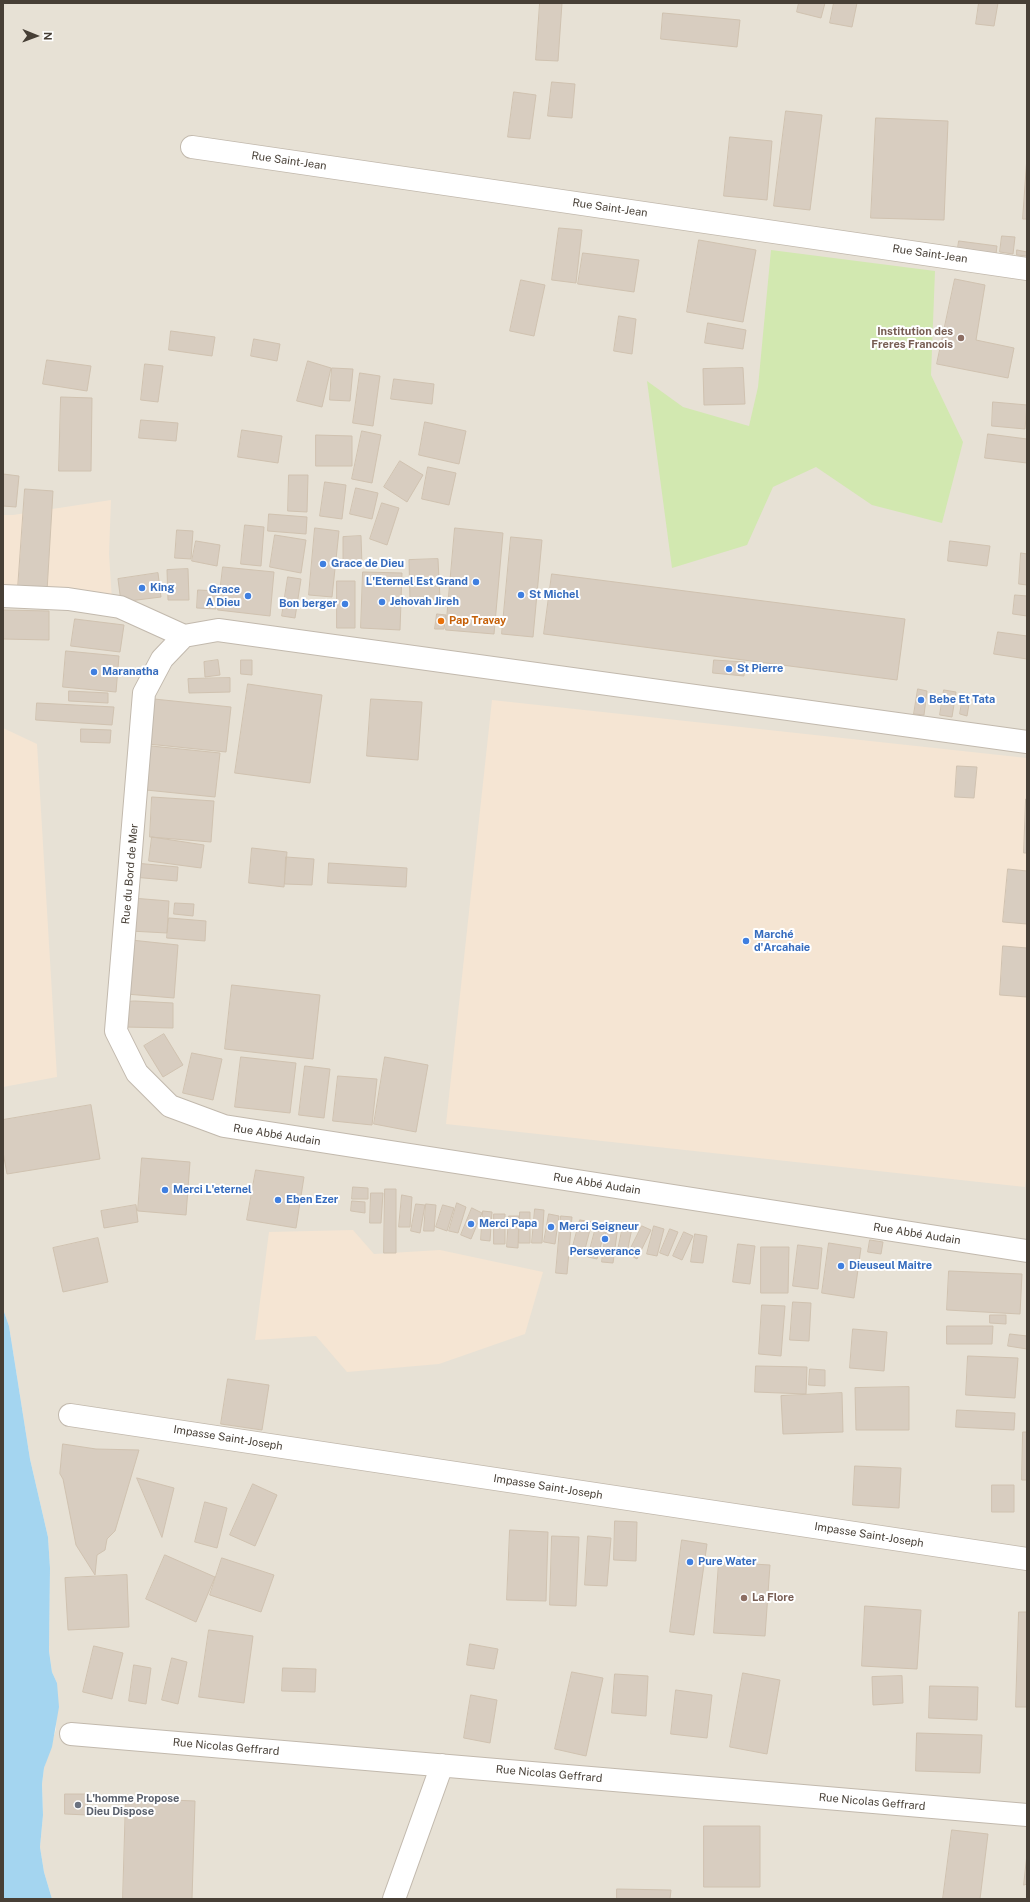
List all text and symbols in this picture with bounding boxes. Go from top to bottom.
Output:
north arrow [16,16,56,56]
text: N [42,32,54,41]
street label: Rue Saint-Jean [251,149,327,173]
street label: Rue Saint-Jean [572,196,648,220]
street label: Rue Saint-Jean [892,242,968,266]
place label: Institution des Freres Francois [871,325,953,351]
marker: Institution des Freres Francois [956,333,966,343]
place label: Grace de Dieu [331,557,404,571]
marker: Grace de Dieu [318,559,328,569]
place label: L'Eternel Est Grand [366,575,468,589]
marker: L'Eternel Est Grand [471,577,481,587]
place label: King [150,581,174,595]
marker: King [137,583,147,593]
place label: Grace A Dieu [206,583,240,609]
place label: St Michel [529,588,579,602]
marker: St Michel [516,590,526,600]
marker: Grace A Dieu [243,591,253,601]
place label: Jehovah Jireh [390,595,459,609]
place label: Bon berger [279,597,337,611]
marker: Jehovah Jireh [377,597,387,607]
marker: Bon berger [340,599,350,609]
place label: Pap Travay [449,614,506,628]
marker: Pap Travay [436,616,446,626]
place label: St Pierre [737,662,783,676]
marker: St Pierre [724,664,734,674]
place label: Maranatha [102,665,159,679]
marker: Maranatha [89,667,99,677]
place label: Bebe Et Tata [929,693,995,707]
marker: Bebe Et Tata [916,695,926,705]
street label: Rue du Bord de Mer [119,823,141,925]
place label: Marché d'Arcahaie [754,928,810,954]
marker: Marché d'Arcahaie [741,936,751,946]
street label: Rue Abbé Audain [232,1122,322,1148]
street label: Rue Abbé Audain [552,1171,642,1197]
place label: Merci L'eternel [173,1183,252,1197]
marker: Merci L'eternel [160,1185,170,1195]
place label: Eben Ezer [286,1193,338,1207]
marker: Eben Ezer [273,1195,283,1205]
place label: Merci Papa [479,1217,537,1231]
marker: Merci Papa [466,1219,476,1229]
place label: Merci Seigneur [559,1220,639,1234]
street label: Rue Abbé Audain [872,1221,962,1247]
marker: Merci Seigneur [546,1222,556,1232]
marker: Perseverance [600,1234,610,1244]
place label: Perseverance [569,1245,641,1259]
place label: Dieuseul Maitre [849,1259,932,1273]
marker: Dieuseul Maitre [836,1261,846,1271]
street label: Impasse Saint-Joseph [172,1423,284,1453]
street label: Impasse Saint-Joseph [492,1472,604,1502]
street label: Impasse Saint-Joseph [813,1520,925,1550]
place label: Pure Water [698,1555,756,1569]
marker: Pure Water [685,1557,695,1567]
place label: La Flore [752,1591,794,1605]
marker: La Flore [739,1593,749,1603]
street label: Rue Nicolas Geffrard [172,1736,280,1758]
street label: Rue Nicolas Geffrard [495,1763,603,1785]
street label: Rue Nicolas Geffrard [818,1791,926,1813]
place label: L'homme Propose Dieu Dispose [86,1792,179,1818]
marker: L'homme Propose Dieu Dispose [73,1800,83,1810]

